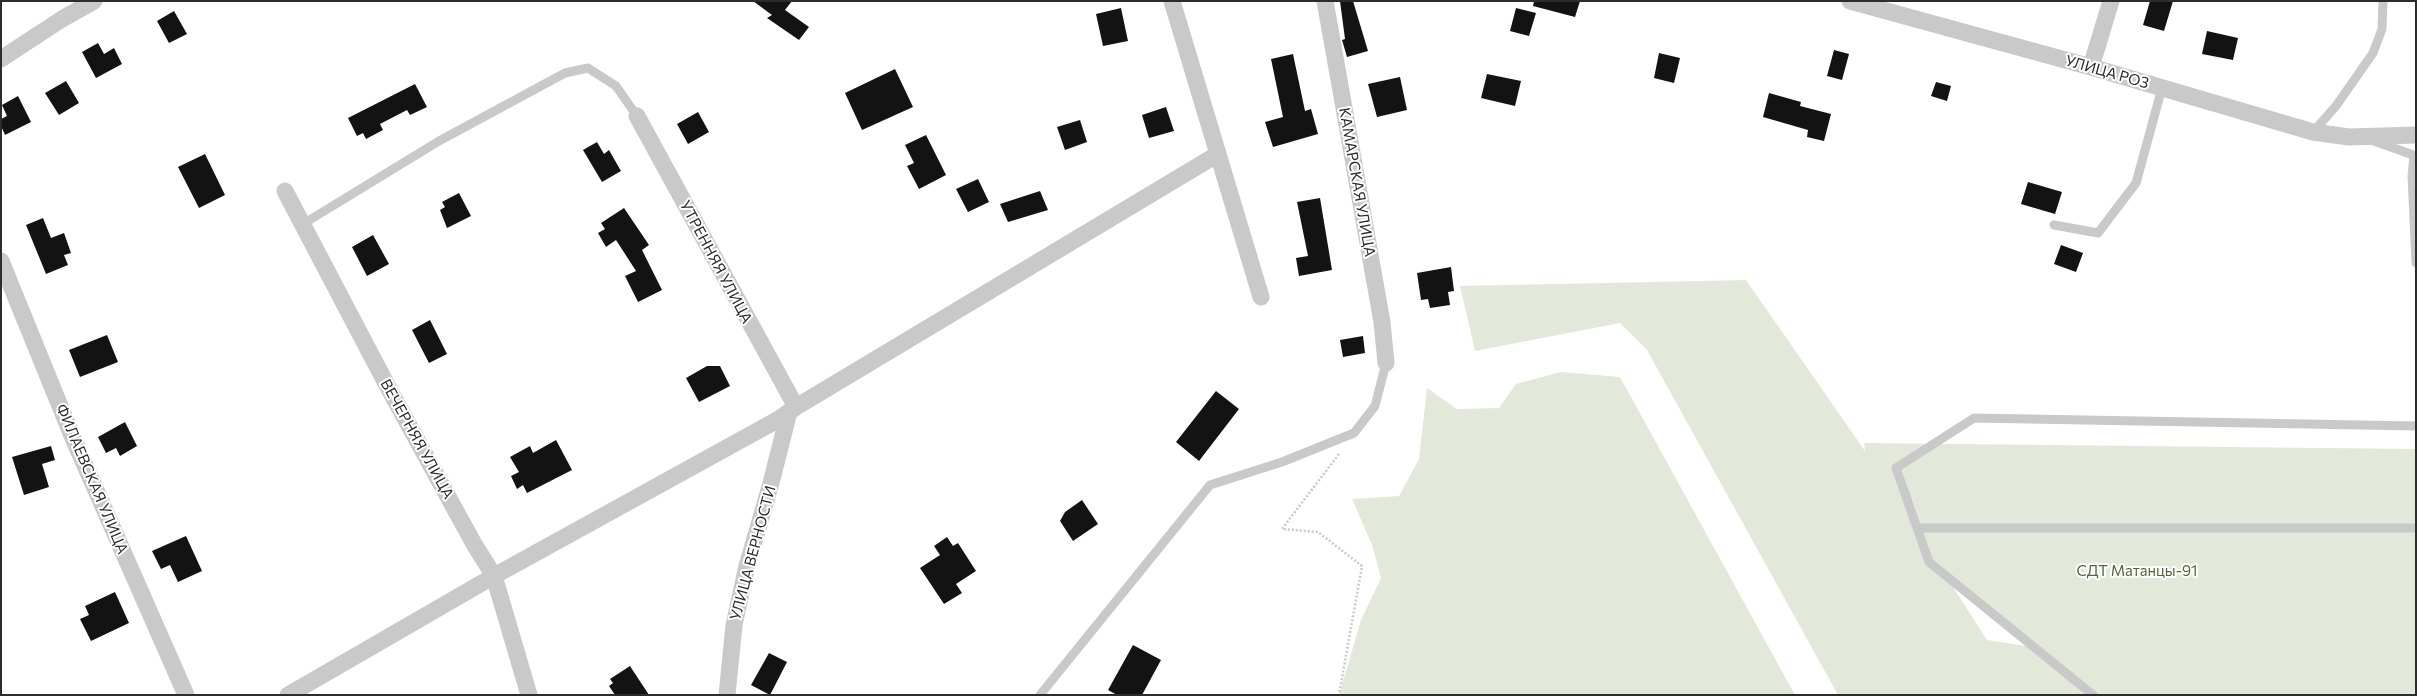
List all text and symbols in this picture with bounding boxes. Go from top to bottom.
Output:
street label: УЛИЦА РОЗ [2063,51,2151,93]
street label: КАМАРСКАЯ УЛИЦА [1335,106,1379,258]
street label: УТРЕННЯЯ УЛИЦА [676,197,756,327]
street label: ВЕЧЕРНЯЯ УЛИЦА [377,376,457,502]
street label: ФИЛАЕВСКАЯ УЛИЦА [52,401,132,557]
street label: УЛИЦА ВЕРНОСТИ [726,484,780,622]
park label: СДТ Матанцы-91 [2077,562,2197,580]

